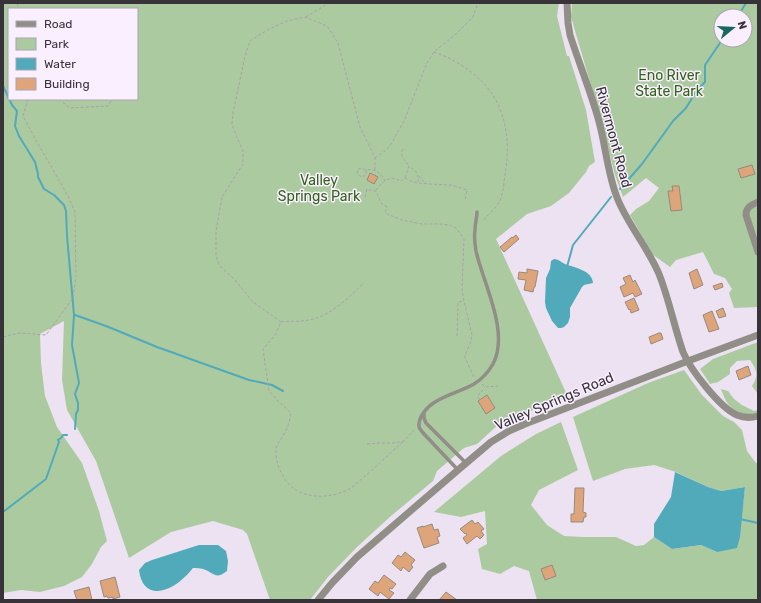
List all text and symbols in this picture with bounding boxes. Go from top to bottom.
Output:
legend [8,8,138,100]
north arrow [713,8,753,48]
text: Road [44,17,72,31]
text: N [735,19,749,31]
text: Park [44,37,70,51]
text: Water [44,57,76,71]
park label: Eno River State Park [635,67,704,100]
text: Building [44,77,90,91]
street label: Rivermont Road [592,85,635,190]
park label: Valley Springs Park [278,172,361,205]
street label: Valley Springs Road [492,369,616,434]

